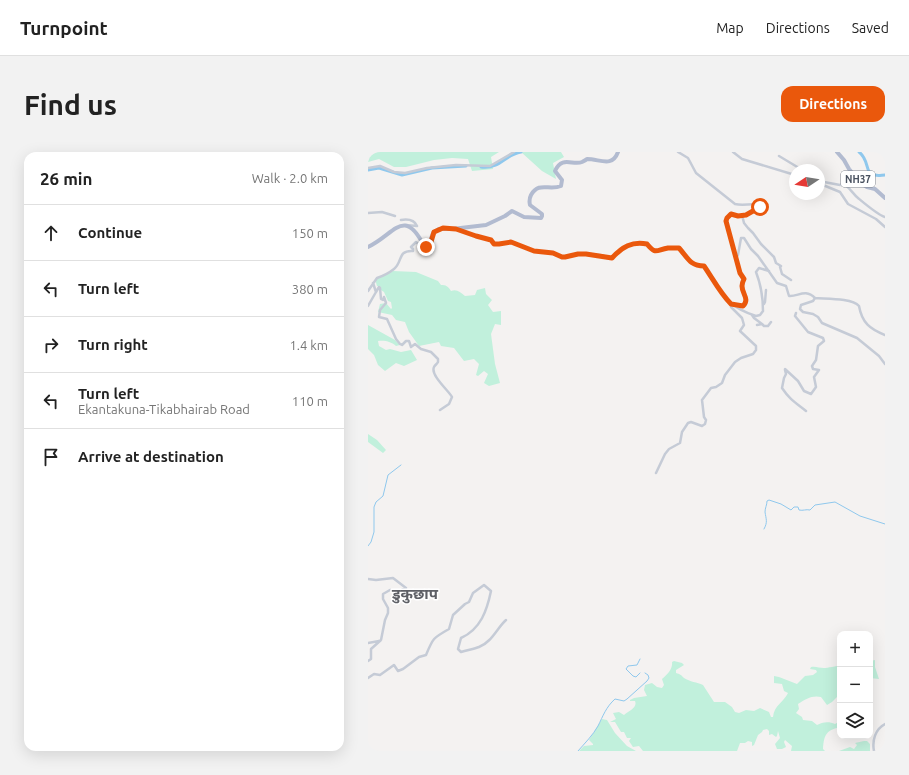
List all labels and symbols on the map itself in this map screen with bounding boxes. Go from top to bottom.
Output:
north arrow [789,164,825,200]
road number: NH37 [841,171,875,187]
route start [751,198,769,216]
route end [417,238,435,256]
district label: डुकुछाप [391,585,439,604]

